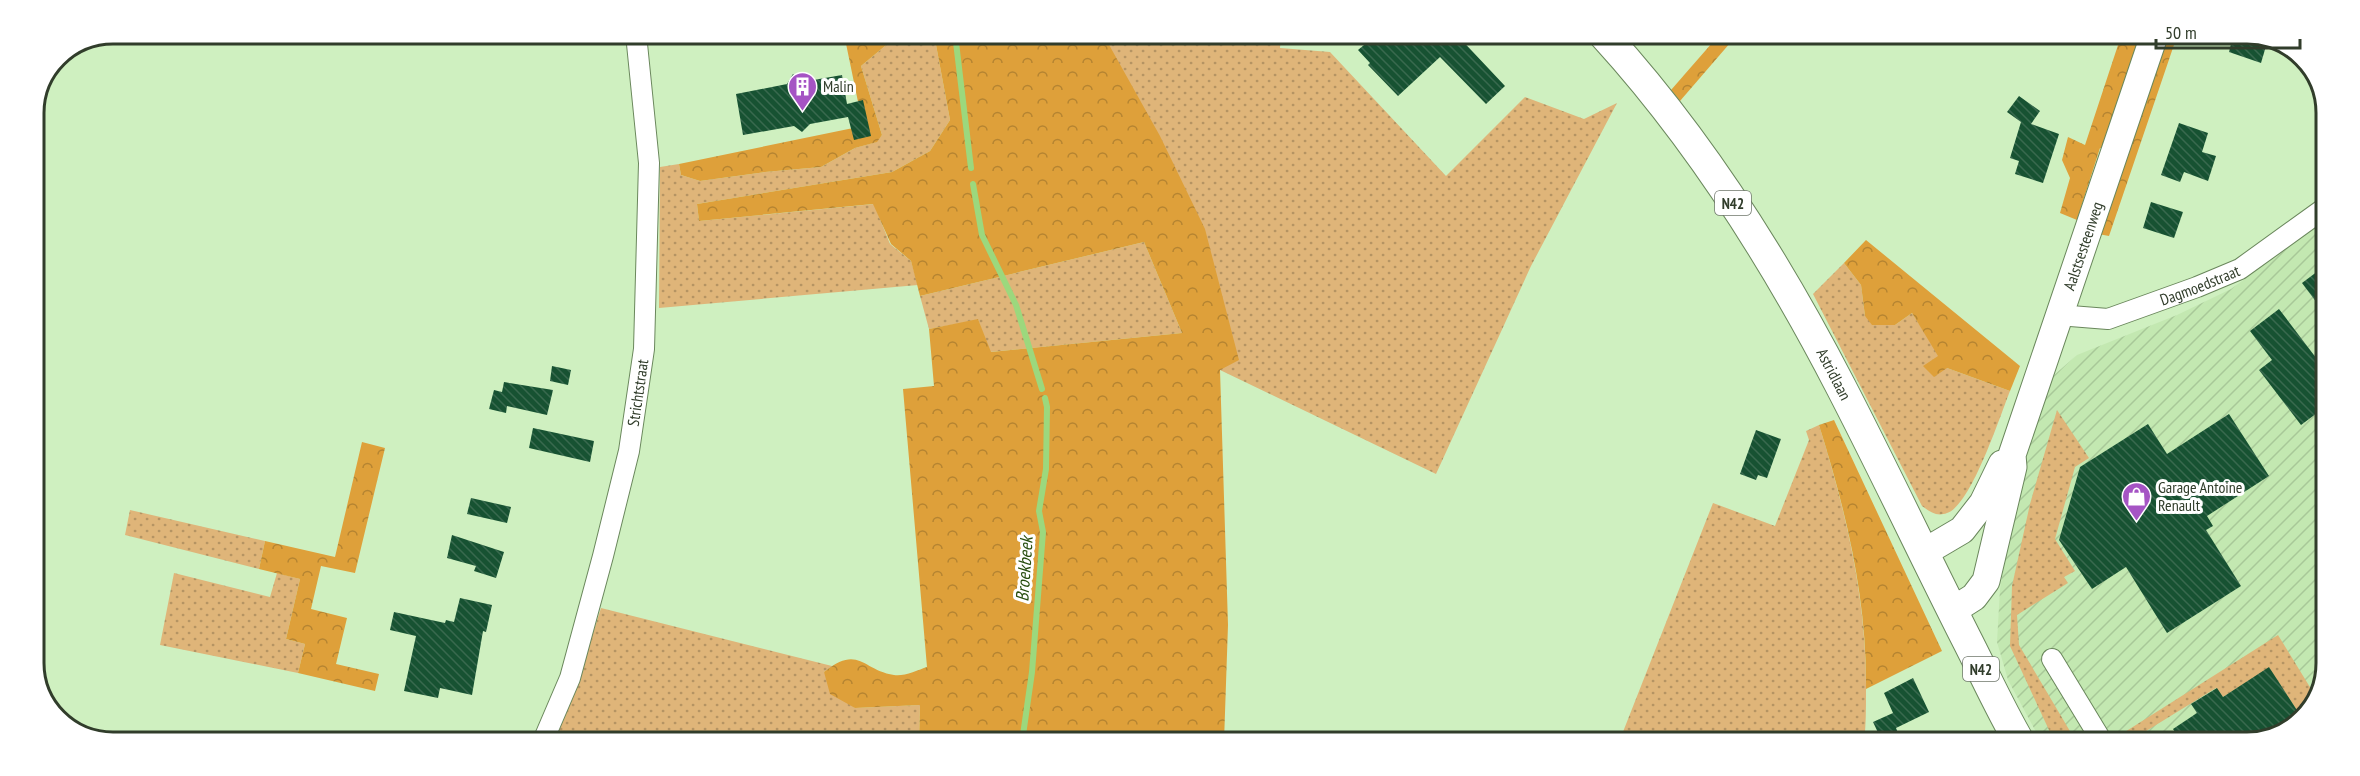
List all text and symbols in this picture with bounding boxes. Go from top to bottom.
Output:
scale bar [2156,12,2300,50]
text: 50 m [2165,21,2197,44]
building icon: Malin [786,70,818,112]
place label: Malin [823,76,854,96]
road number: N42 [1715,191,1751,215]
street label: Aalstsesteenweg [2059,199,2107,293]
street label: Dagmoedstraat [2157,260,2243,310]
street label: Astridlaan [1812,345,1856,403]
street label: Strichtstraat [623,357,652,428]
place label: Garage Antoine Renault [2158,477,2242,515]
shop icon: Garage Antoine Renault [2121,480,2153,522]
water label: Broekbeek [1010,534,1038,602]
road number: N42 [1963,657,1999,681]

